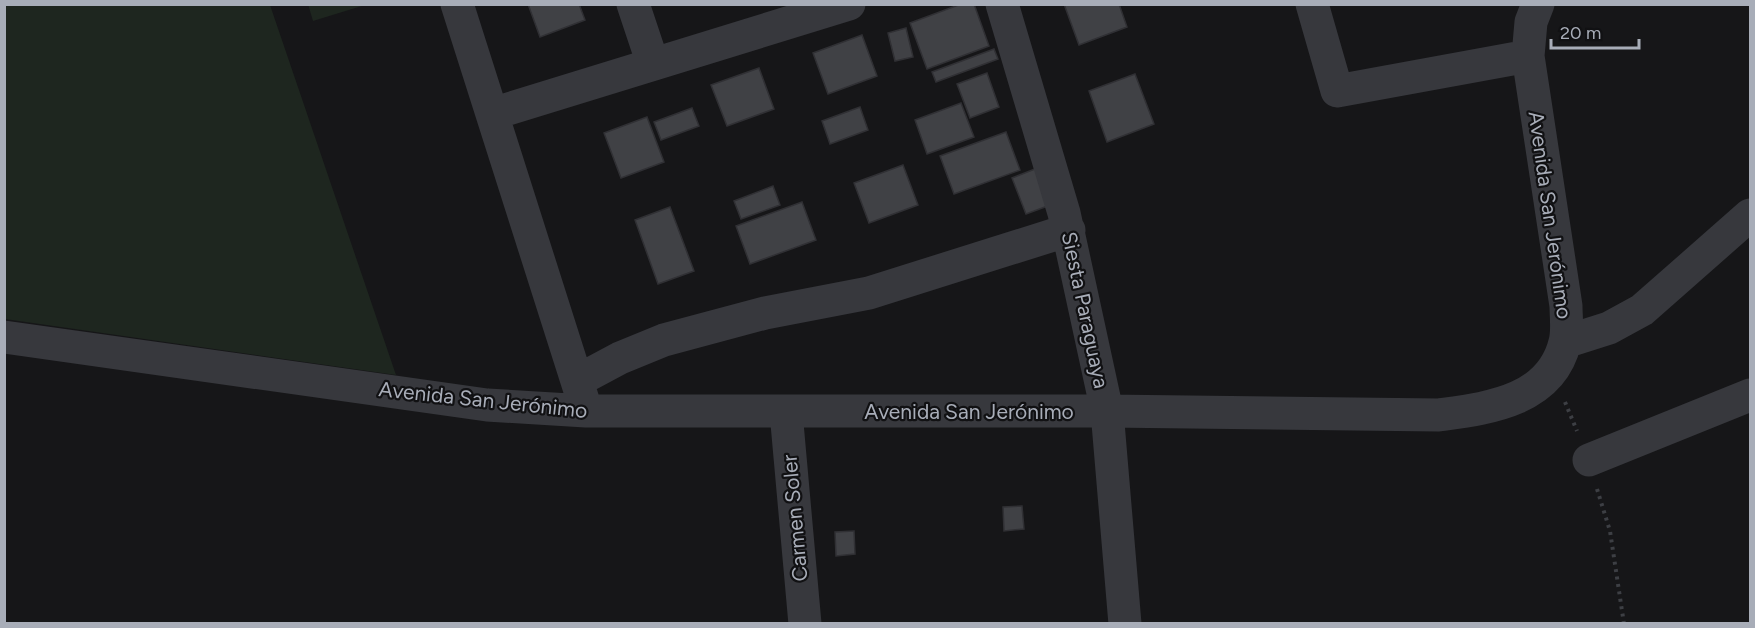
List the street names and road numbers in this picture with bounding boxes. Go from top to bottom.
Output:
street label: Avenida San Jerónimo [1524,109,1577,320]
street label: Siesta Paraguaya [1057,229,1114,390]
street label: Avenida San Jerónimo [378,376,589,423]
street label: Avenida San Jerónimo [864,399,1074,424]
street label: Carmen Soler [776,453,813,583]

